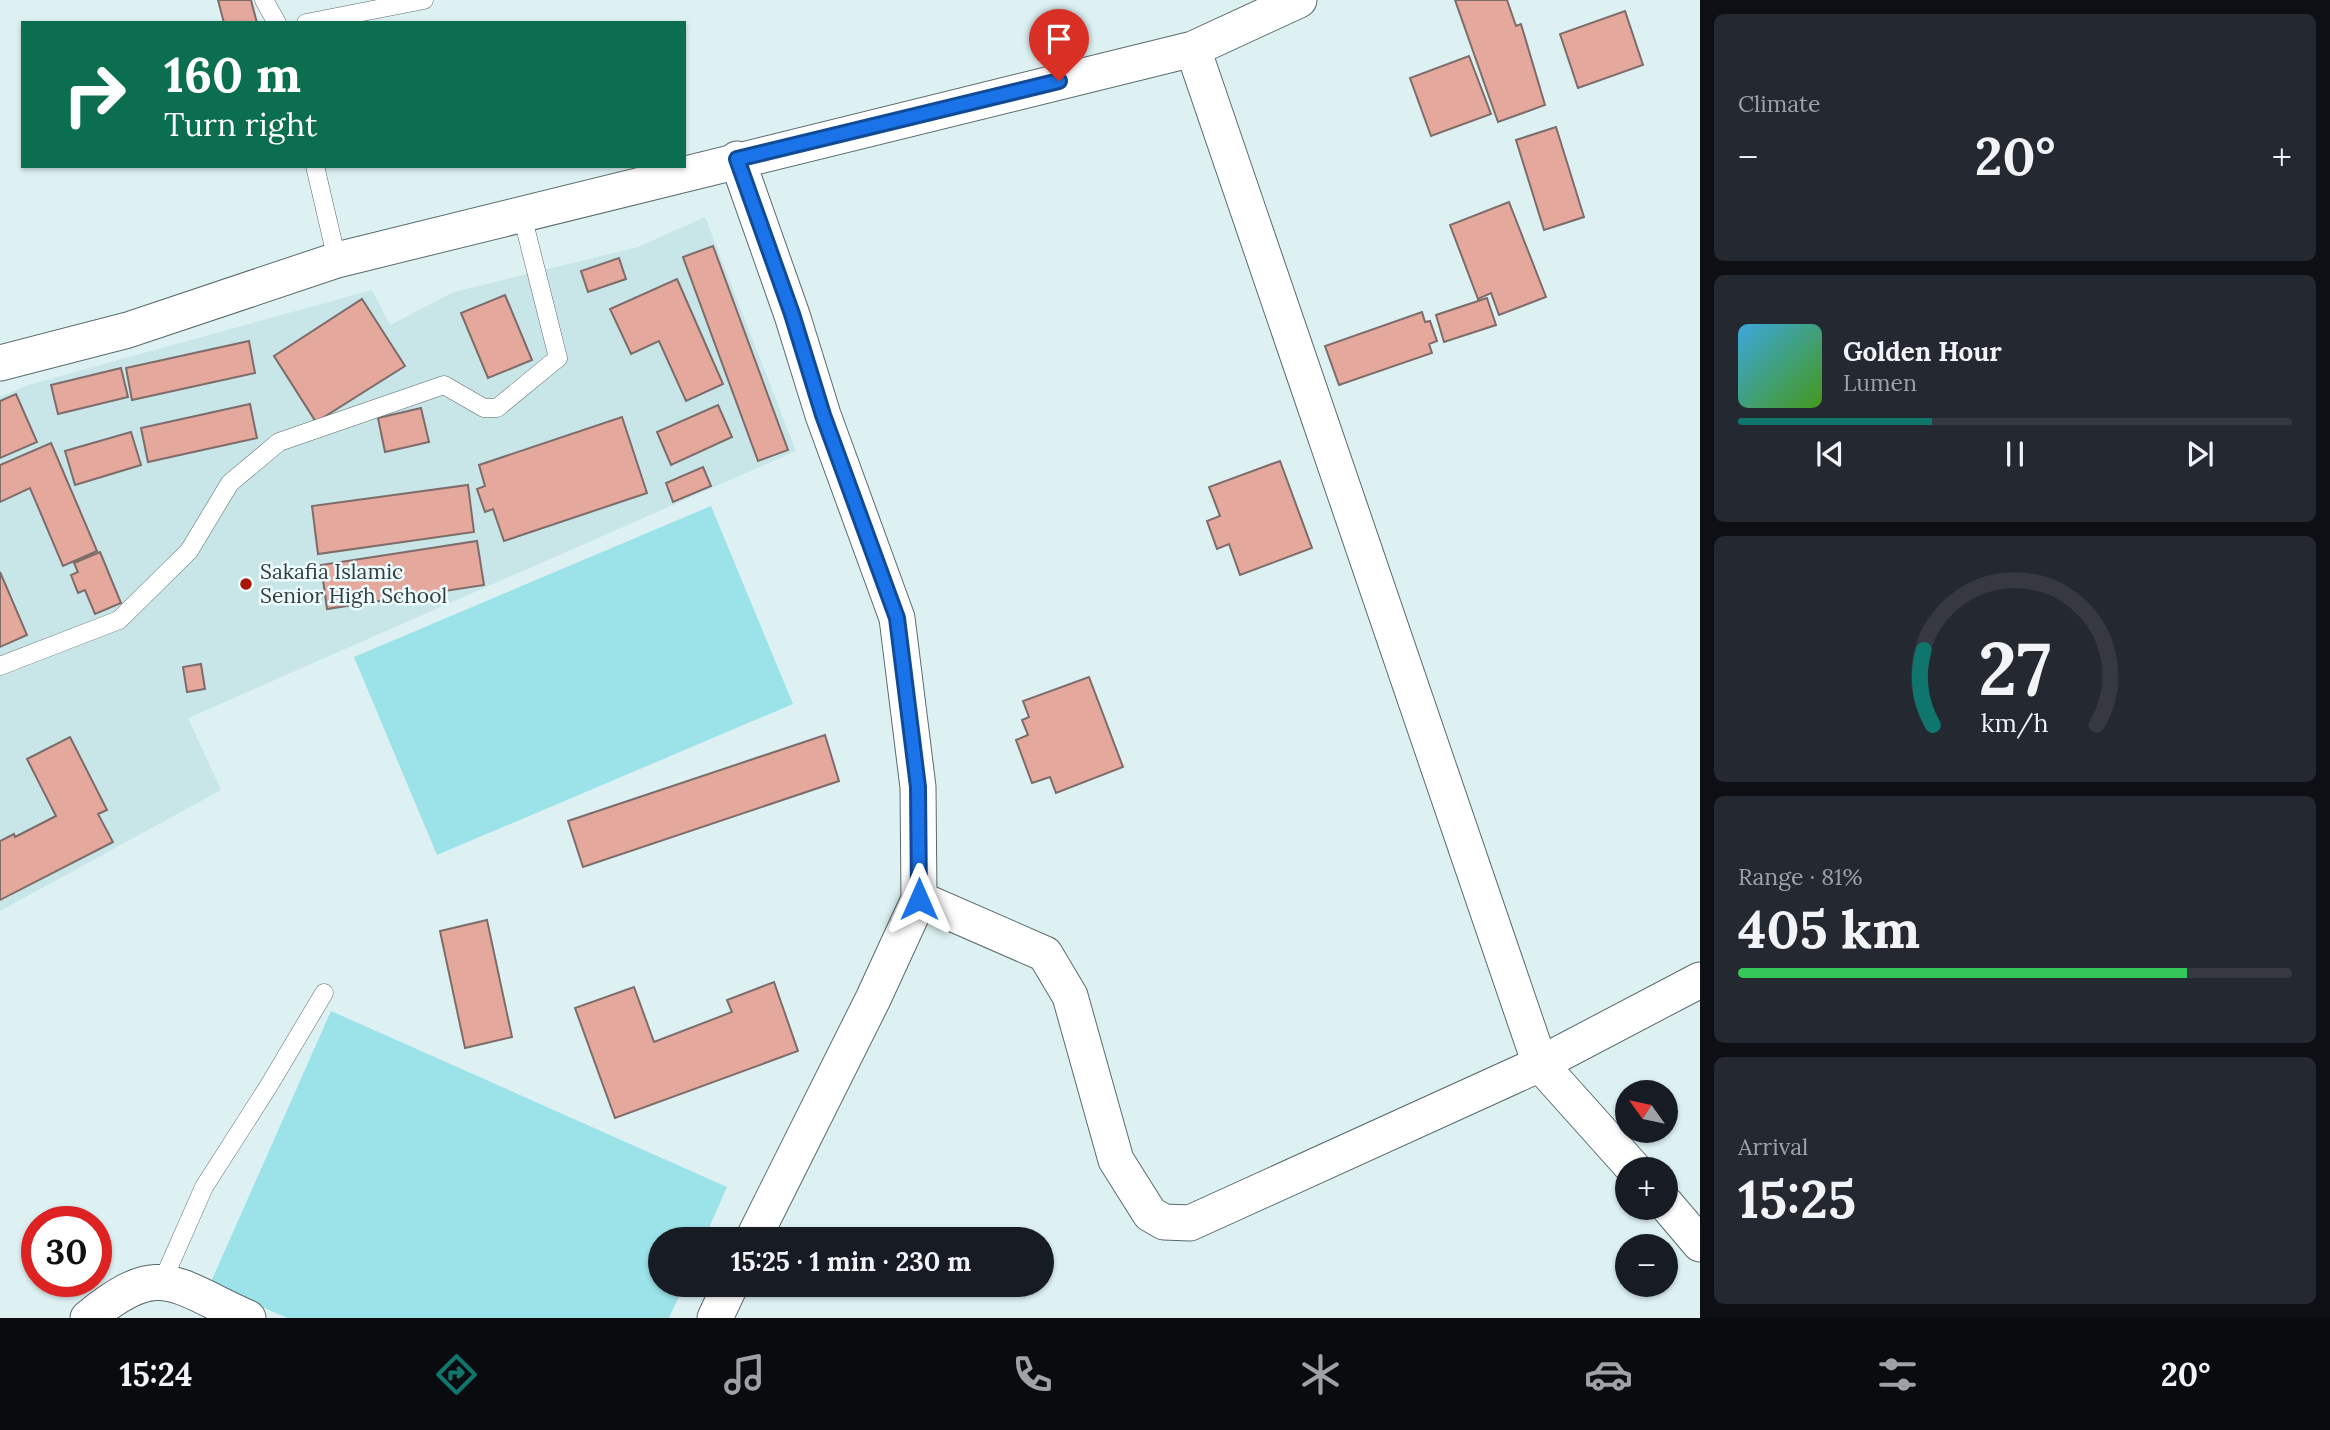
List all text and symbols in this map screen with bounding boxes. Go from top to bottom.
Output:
pin [1029,9,1089,81]
icon: arrive [1040,20,1078,58]
text: 160 m [164,43,301,105]
icon: right [49,49,140,140]
text: Climate [1738,89,1820,118]
text: Turn right [164,104,317,145]
text: 20° [1975,123,2055,189]
text: − [1738,133,1758,181]
text: + [2272,133,2292,181]
text: Golden Hour [1843,335,2002,368]
text: Lumen [1843,368,1917,397]
icon: previous [1811,435,1849,473]
icon: pause [1996,435,2034,473]
icon: next [2181,435,2219,473]
place label: Sakafia Islamic Senior High School [260,558,447,609]
marker: Sakafia Islamic Senior High School [238,576,254,592]
text: 27 [1979,622,2051,715]
text: km/h [1981,707,2049,739]
position arrow [882,862,956,936]
text: Range · 81% [1738,862,1863,891]
text: 405 km [1738,896,1920,962]
north arrow [1615,1080,1678,1143]
map controls [1615,1080,1678,1297]
text: Arrival [1738,1132,1808,1161]
button: + [1615,1157,1678,1220]
text: 15:25 [1738,1166,1856,1232]
speed limit sign: 30 [21,1206,112,1297]
button: − [1615,1234,1678,1297]
text: 15:25 · 1 min · 230 m [731,1245,971,1278]
icon: directions [432,1350,481,1399]
icon: music [720,1350,769,1399]
icon: phone [1008,1350,1057,1399]
icon: climate [1296,1350,1345,1399]
icon: car [1584,1350,1633,1399]
icon: filters [1873,1350,1922,1399]
text: 15:24 [120,1354,192,1395]
text: 20° [2161,1354,2210,1395]

